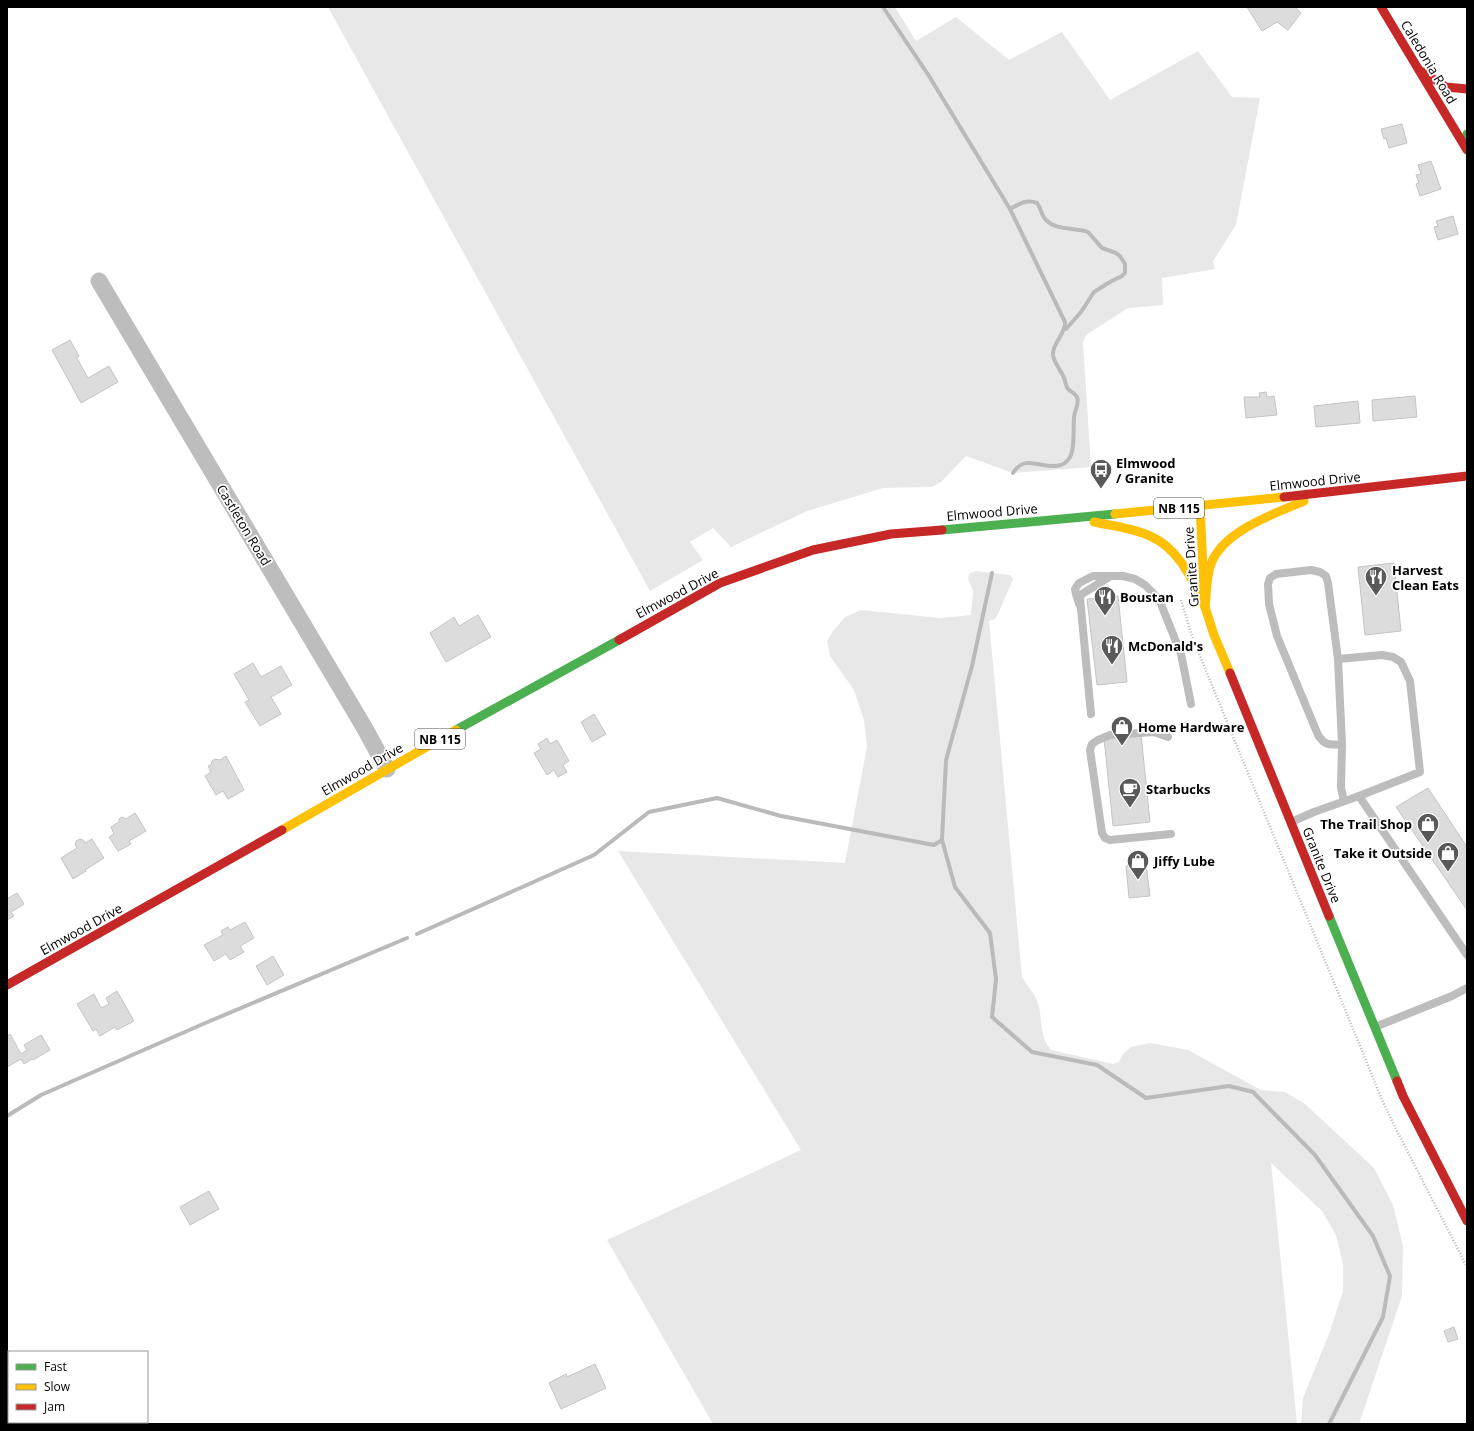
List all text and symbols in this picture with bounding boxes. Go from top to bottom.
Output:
street label: Caledonia Road [1397,17,1461,107]
place label: Elmwood / Granite [1116,454,1175,487]
bus stop icon: Elmwood / Granite [1088,457,1114,490]
street label: Elmwood Drive [1269,467,1361,495]
street label: Castleton Road [213,481,275,569]
road number: NB 115 [1154,498,1204,518]
street label: Elmwood Drive [946,499,1038,525]
street label: Granite Drive [1179,526,1203,608]
place label: Harvest Clean Eats [1392,561,1459,594]
street label: Elmwood Drive [632,564,722,622]
restaurant icon: Harvest Clean Eats [1363,564,1389,597]
restaurant icon: Boustan [1092,584,1118,617]
place label: Boustan [1120,588,1174,606]
restaurant icon: McDonald's [1099,633,1125,666]
place label: McDonald's [1128,637,1203,655]
shop icon: Home Hardware [1109,714,1135,747]
place label: Home Hardware [1138,718,1245,736]
road number: NB 115 [415,729,465,749]
street label: Elmwood Drive [318,738,406,800]
cafe icon: Starbucks [1117,776,1143,809]
place label: Starbucks [1146,780,1211,798]
shop icon: The Trail Shop [1415,811,1441,844]
place label: The Trail Shop [1320,815,1412,833]
street label: Granite Drive [1299,824,1345,906]
shop icon: Take it Outside [1435,840,1461,873]
place label: Take it Outside [1334,844,1432,862]
shop icon: Jiffy Lube [1125,848,1151,881]
place label: Jiffy Lube [1153,852,1215,870]
street label: Elmwood Drive [37,899,125,959]
legend [8,1351,148,1423]
text: Fast [44,1358,67,1375]
text: Slow [44,1378,71,1395]
text: Jam [43,1398,65,1415]

